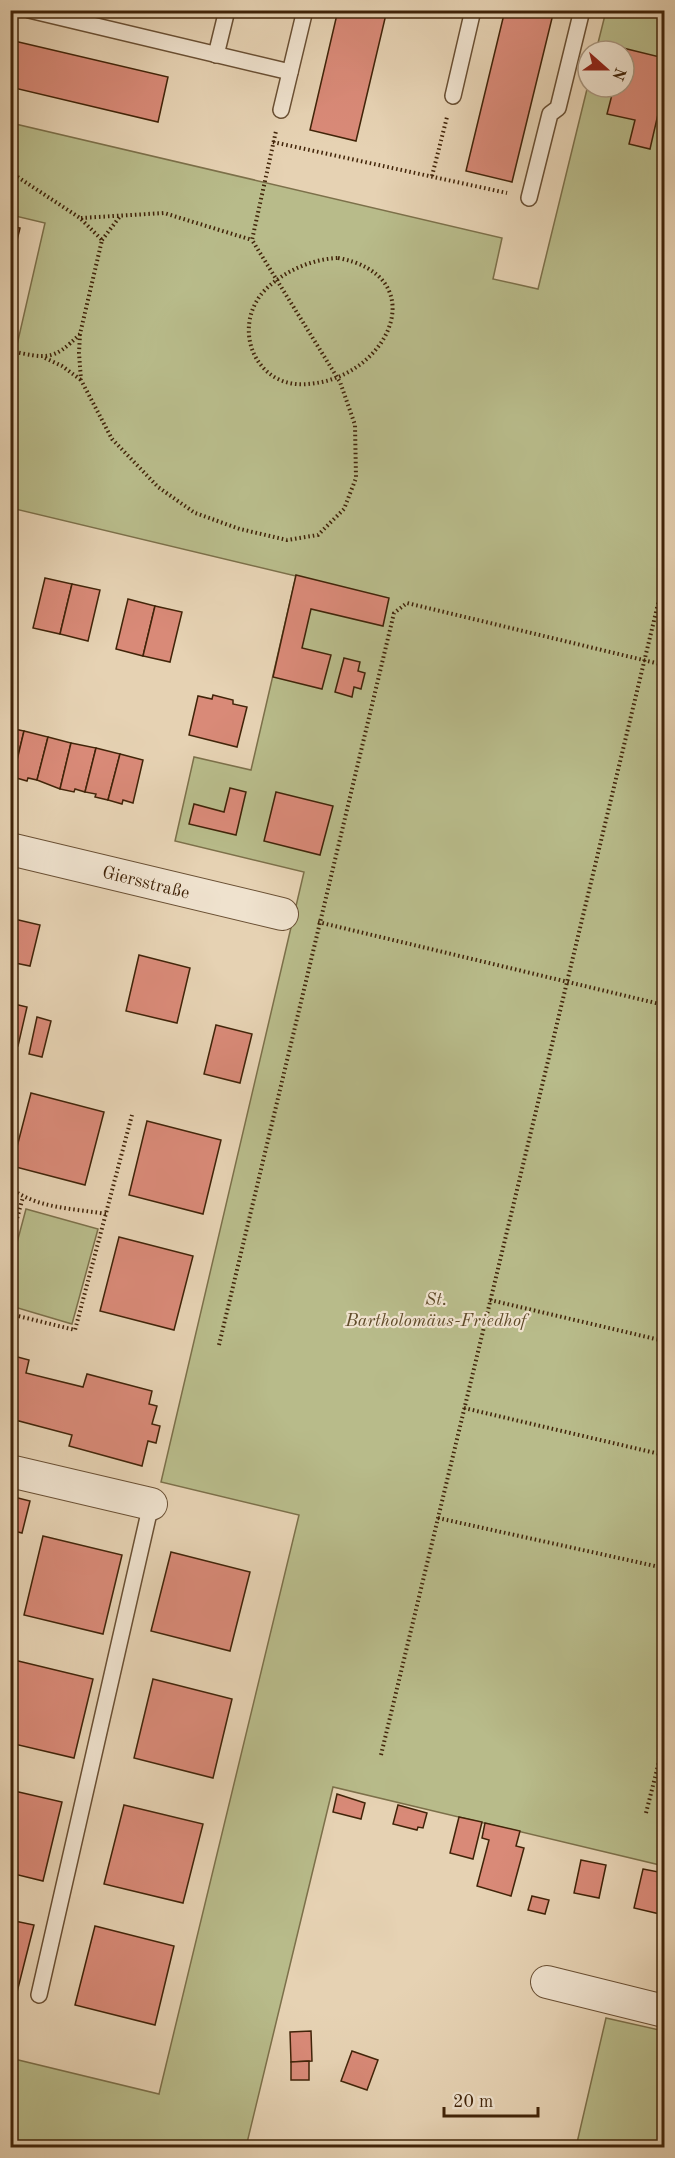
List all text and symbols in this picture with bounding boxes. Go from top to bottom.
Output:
north arrow [576,39,636,99]
text: N [608,65,628,83]
street label: Giersstraße [100,863,191,903]
park label: St. Bartholomäus-Friedhof [344,1291,530,1330]
scale bar [444,2080,538,2118]
text: 20 m [453,2093,493,2111]

